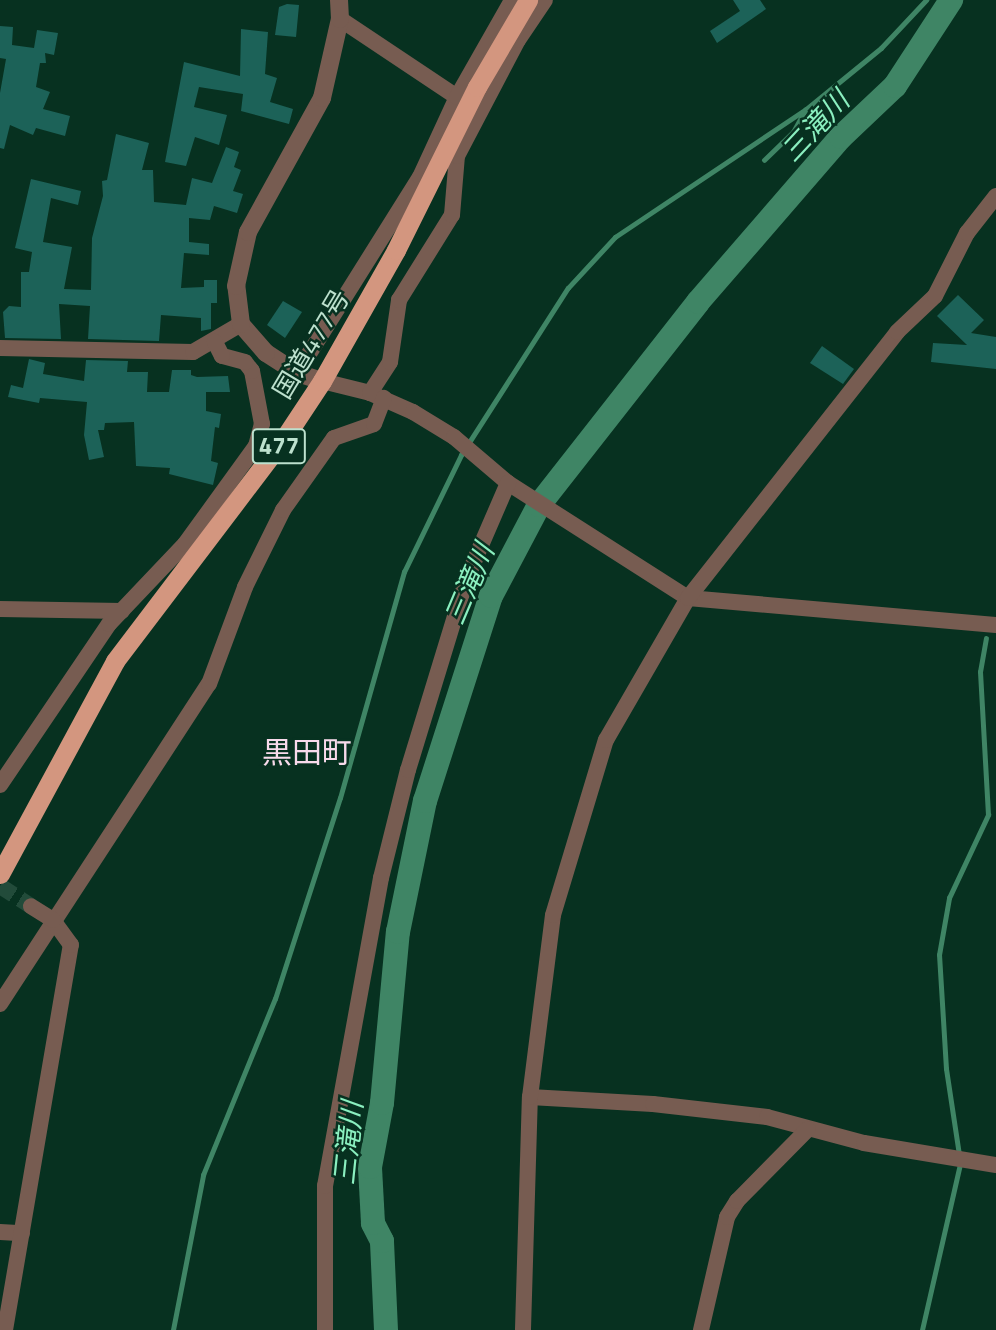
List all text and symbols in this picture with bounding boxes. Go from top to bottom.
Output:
water label: 三滝川 [774,84,856,168]
street label: 国道477号 [266,284,356,404]
road number: 477 [251,426,307,466]
water label: 三滝川 [437,539,501,629]
district label: 黒田町 [262,734,352,770]
water label: 三滝川 [327,1099,369,1187]

